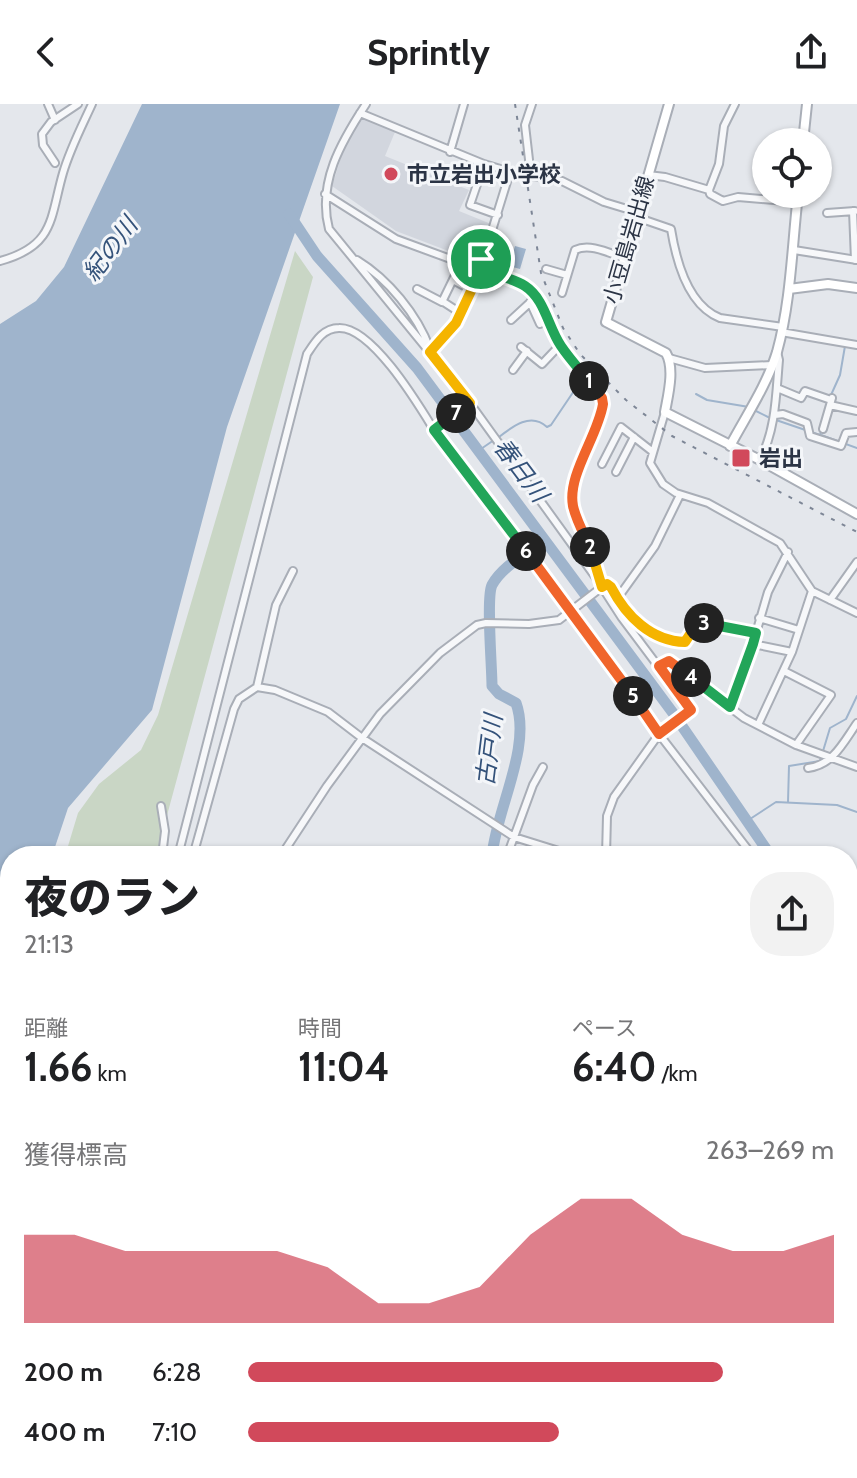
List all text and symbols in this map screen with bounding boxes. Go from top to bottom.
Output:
icon: back [24,30,68,74]
text: Sprintly [367,30,490,74]
icon: share [789,30,833,74]
map controls [752,128,832,208]
button: locate [752,128,832,208]
place label: 市立岩出小学校 [407,161,561,188]
marker: 市立岩出小学校 [382,165,400,183]
street label: 小豆島岩出線 [598,173,660,307]
water label: 紀の川 [77,209,145,286]
pin [447,225,515,293]
icon: arrive [459,237,503,281]
pin: 1 [569,361,609,401]
text: 1 [585,367,593,394]
pin: 7 [436,393,476,433]
text: 7 [450,399,462,426]
water label: 春日川 [488,433,556,510]
place label: 岩出 [759,445,803,472]
marker: 岩出 [730,447,752,469]
pin: 2 [570,527,610,567]
pin: 6 [506,531,546,571]
text: 2 [584,533,596,560]
text: 6 [520,537,532,564]
pin: 3 [684,603,724,643]
text: 3 [698,609,710,636]
pin: 4 [671,657,711,697]
text: 4 [684,663,698,690]
pin: 5 [613,676,653,716]
text: 5 [627,682,639,709]
water label: 古戸川 [470,710,508,787]
text: 夜のラン [24,871,200,924]
button: share [750,872,834,956]
text: 21:13 [24,928,74,960]
text: 距離 [24,1015,68,1042]
text: 時間 [298,1015,342,1042]
text: ペース [572,1015,637,1042]
text: 1.66 [24,1042,93,1091]
text: 11:04 [298,1042,389,1091]
text: 6:40 [572,1042,656,1091]
text: km [93,1060,127,1087]
text: /km [656,1060,698,1087]
text: 263–269 m [706,1134,834,1166]
text: 獲得標高 [24,1139,128,1171]
text: 200 m [24,1356,103,1388]
text: 6:28 [152,1356,202,1388]
text: 400 m [24,1416,105,1448]
text: 7:10 [152,1416,197,1448]

